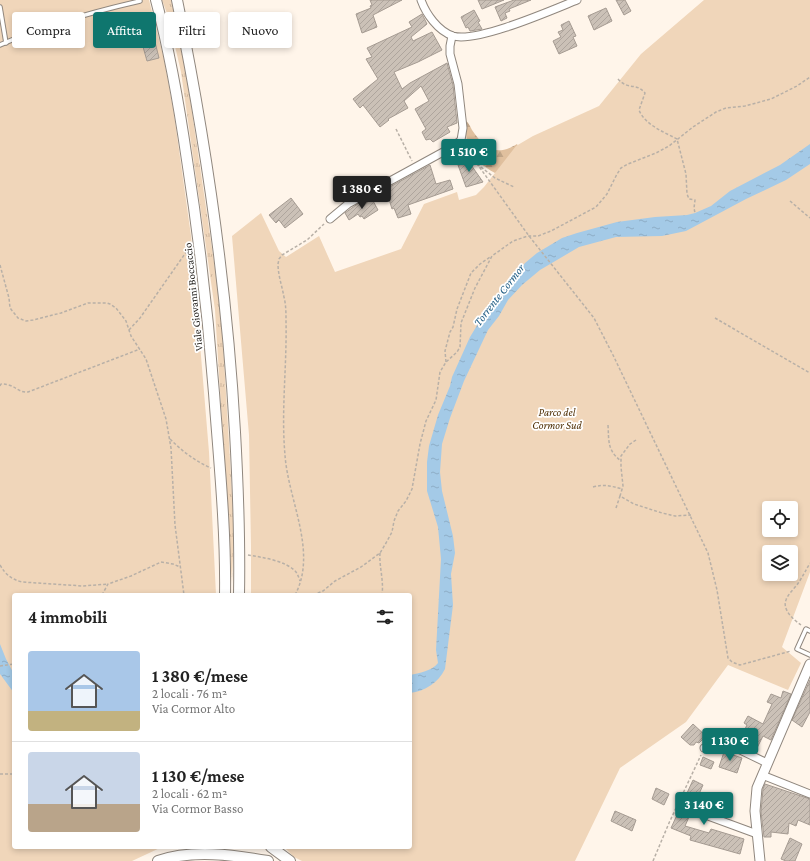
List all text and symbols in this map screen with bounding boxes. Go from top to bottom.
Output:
chip: Compra [12,12,85,48]
chip: Affitta [93,12,156,48]
chip: Filtri [164,12,220,48]
chip: Nuovo [228,12,292,48]
pin: 1 510 € [432,139,506,173]
text: 1 510 € [450,144,488,159]
pin: 1 380 € [325,176,399,210]
text: 1 380 € [342,181,382,196]
street label: Viale Giovanni Boccaccio [181,242,205,352]
water label: Torrente Cormor [470,261,528,329]
park label: Parco del Cormor Sud [532,406,583,431]
map controls [762,501,798,581]
button: locate [762,501,798,537]
button: layers [762,545,798,581]
icon: filters [374,606,396,628]
text: 4 immobili [28,608,107,627]
icon: home [60,667,108,715]
text: 1 380 €/mese [152,667,248,686]
text: 2 locali · 76 m² [152,686,227,701]
text: Via Cormor Alto [152,701,235,716]
pin: 1 130 € [693,728,767,762]
text: 1 130 € [711,733,749,748]
text: 1 130 €/mese [152,767,245,786]
icon: home [60,768,108,816]
text: 2 locali · 62 m² [152,786,227,801]
pin: 3 140 € [667,792,741,826]
text: 3 140 € [684,797,724,812]
text: Via Cormor Basso [152,801,243,816]

